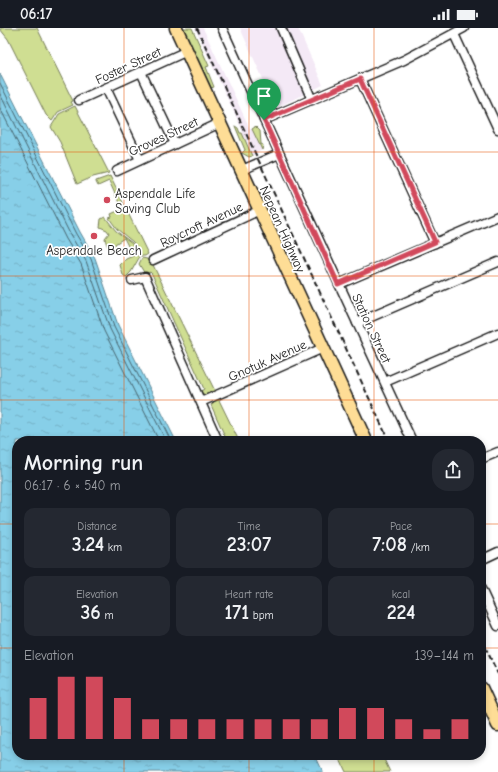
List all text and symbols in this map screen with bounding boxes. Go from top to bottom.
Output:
text: 06:17 [20,5,52,23]
street label: Foster Street [93,43,165,87]
pin [247,79,281,120]
icon: arrive [253,85,275,107]
street label: Groves Street [126,113,202,159]
street label: Nepean Highway [257,184,308,275]
place label: Aspendale Life Saving Club [115,186,196,216]
marker: Aspendale Life Saving Club [102,195,112,205]
street label: Roycroft Avenue [158,199,245,250]
marker: Aspendale Beach [89,231,99,241]
place label: Aspendale Beach [46,243,142,258]
street label: Station Street [349,291,395,366]
street label: Gnotuk Avenue [226,336,309,384]
button: share [432,449,474,491]
text: Morning run [24,450,143,476]
text: 06:17 · 6 × 540 m [24,478,121,493]
text: Distance [77,520,117,533]
text: Time [238,520,260,533]
text: Pace [390,520,412,533]
text: 3.24 [72,533,104,556]
text: 23:07 [227,533,271,556]
text: 7:08 [372,533,407,556]
text: km [104,541,122,554]
text: /km [407,541,430,554]
text: Elevation [76,588,118,601]
text: Heart rate [225,588,273,601]
text: kcal [392,588,410,601]
text: 36 [80,601,101,624]
text: 171 [224,601,249,624]
text: 224 [387,601,415,624]
text: m [101,609,114,622]
text: bpm [249,609,274,622]
text: Elevation [24,648,74,663]
text: 139–144 m [415,648,474,663]

